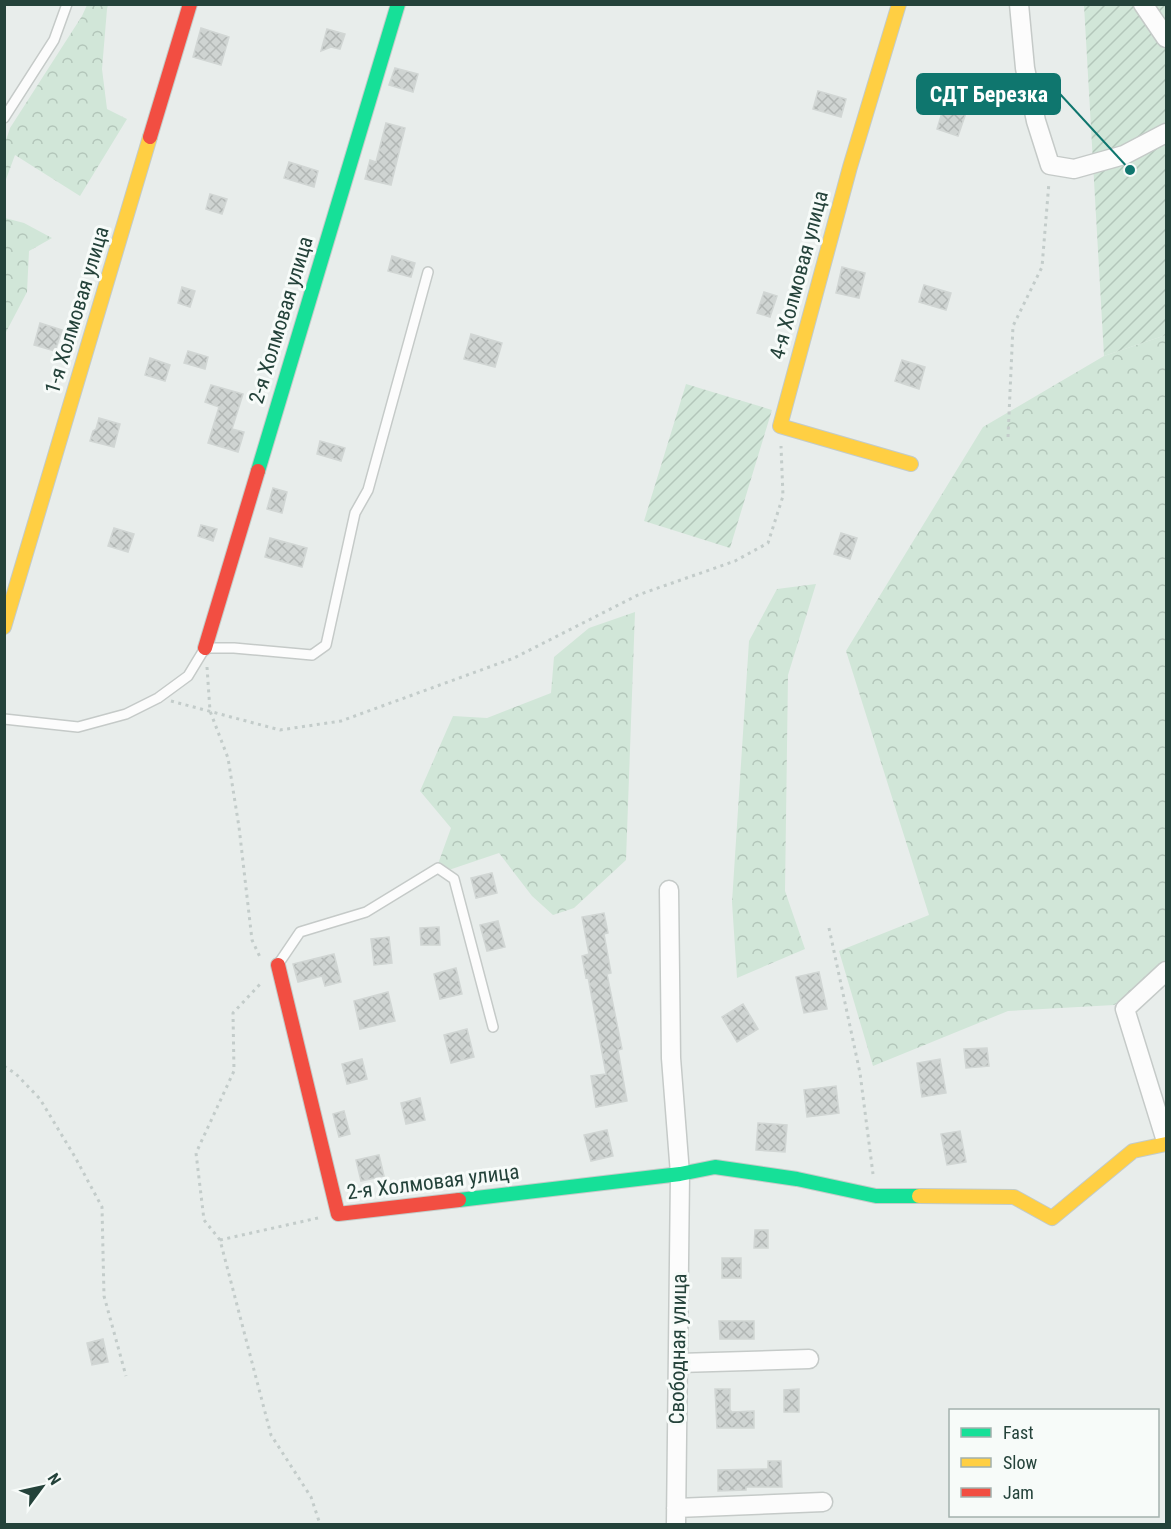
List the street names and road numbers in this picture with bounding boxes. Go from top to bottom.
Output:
street label: 4-я Холмовая улица [765,188,833,362]
street label: 1-я Холмовая улица [40,224,114,396]
street label: 2-я Холмовая улица [244,234,318,406]
street label: 2-я Холмовая улица [345,1160,521,1204]
street label: Свободная улица [665,1273,691,1425]

